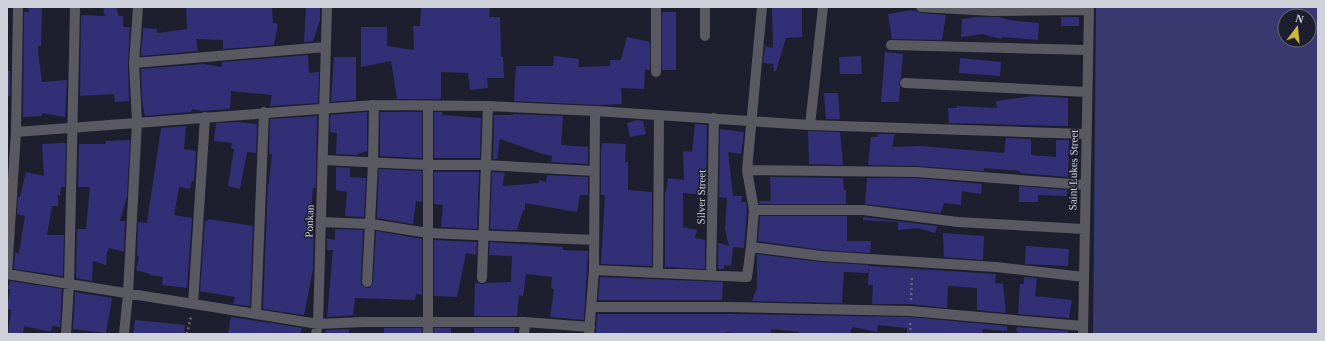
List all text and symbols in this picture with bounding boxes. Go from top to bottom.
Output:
north arrow [1277,8,1317,48]
text: N [1294,12,1305,25]
street label: Saint Lukes Street [1066,130,1080,210]
street label: Silver Street [695,170,707,224]
street label: Ponkan [302,204,316,238]

